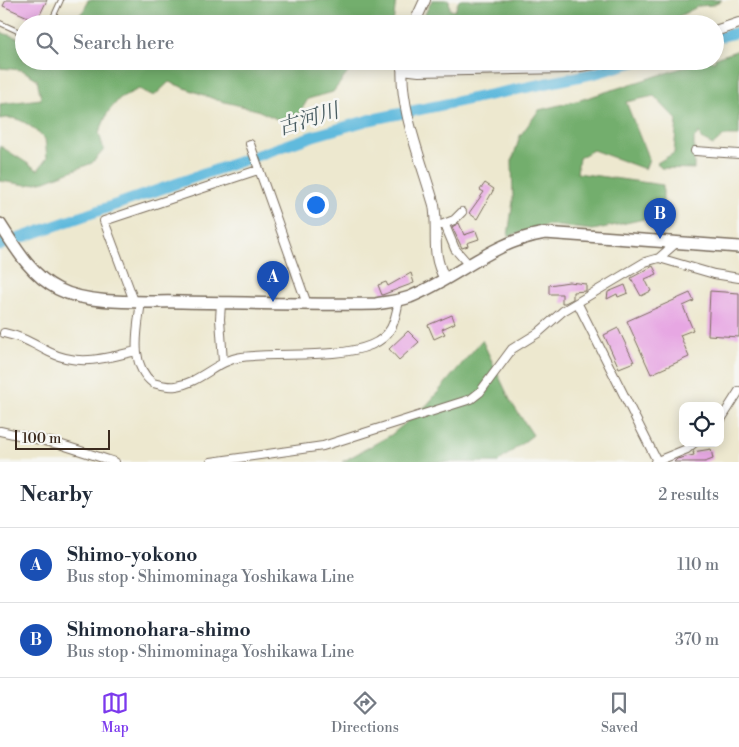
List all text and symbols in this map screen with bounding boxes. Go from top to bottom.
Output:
search box [15,15,724,70]
icon: search [33,29,61,57]
text: Search here [73,31,174,55]
water label: 古河川 [274,98,344,142]
your location [303,192,329,218]
pin: B [644,198,676,239]
pin: A [257,261,289,302]
map controls [679,402,724,447]
button: locate [679,402,724,447]
scale bar [15,427,110,450]
text: 100 m [22,430,61,448]
text: Nearby [20,482,93,508]
text: 2 results [658,485,719,505]
text: Shimo-yokono [67,543,198,567]
text: A [30,555,42,575]
text: 110 m [677,555,719,575]
text: Bus stop · Shimominaga Yoshikawa Line [67,567,354,587]
text: Shimonohara-shimo [67,618,251,642]
text: B [30,630,42,650]
text: 370 m [675,630,719,650]
text: Bus stop · Shimominaga Yoshikawa Line [67,642,354,662]
tab: Map [101,689,129,737]
tab: Directions [331,689,399,737]
tab: Saved [601,689,638,737]

